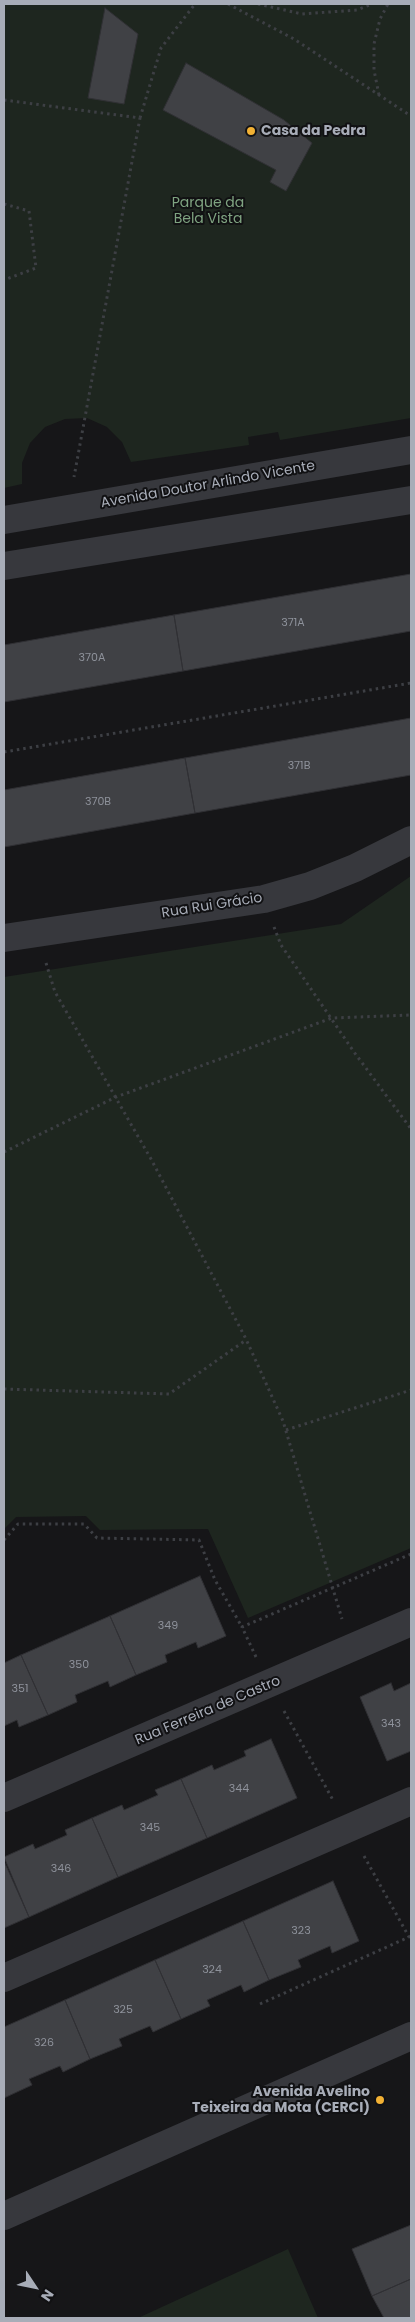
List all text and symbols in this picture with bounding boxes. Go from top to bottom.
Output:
place label: Casa da Pedra [261,123,366,139]
marker: Casa da Pedra [245,125,257,137]
park label: Parque da Bela Vista [172,195,244,228]
street label: Avenida Doutor Arlindo Vicente [100,458,316,512]
house number: 371A [281,616,305,630]
house number: 370A [79,651,105,665]
house number: 371B [288,759,310,773]
house number: 370B [85,795,111,809]
street label: Rua Rui Grácio [160,890,264,922]
house number: 349 [158,1619,178,1633]
house number: 350 [69,1658,89,1672]
street label: Rua Ferreira de Castro [133,1673,283,1749]
house number: 351 [12,1682,28,1696]
house number: 343 [381,1717,401,1731]
house number: 344 [229,1782,249,1796]
house number: 345 [140,1821,160,1835]
house number: 346 [51,1862,71,1876]
house number: 323 [291,1924,311,1938]
house number: 324 [202,1963,222,1977]
house number: 325 [113,2003,133,2017]
house number: 326 [34,2036,54,2050]
place label: Avenida Avelino Teixeira da Mota (CERCI) [192,2084,370,2116]
marker: Avenida Avelino Teixeira da Mota (CERCI) [374,2094,386,2106]
north arrow [10,2262,60,2312]
text: N [36,2285,59,2305]

